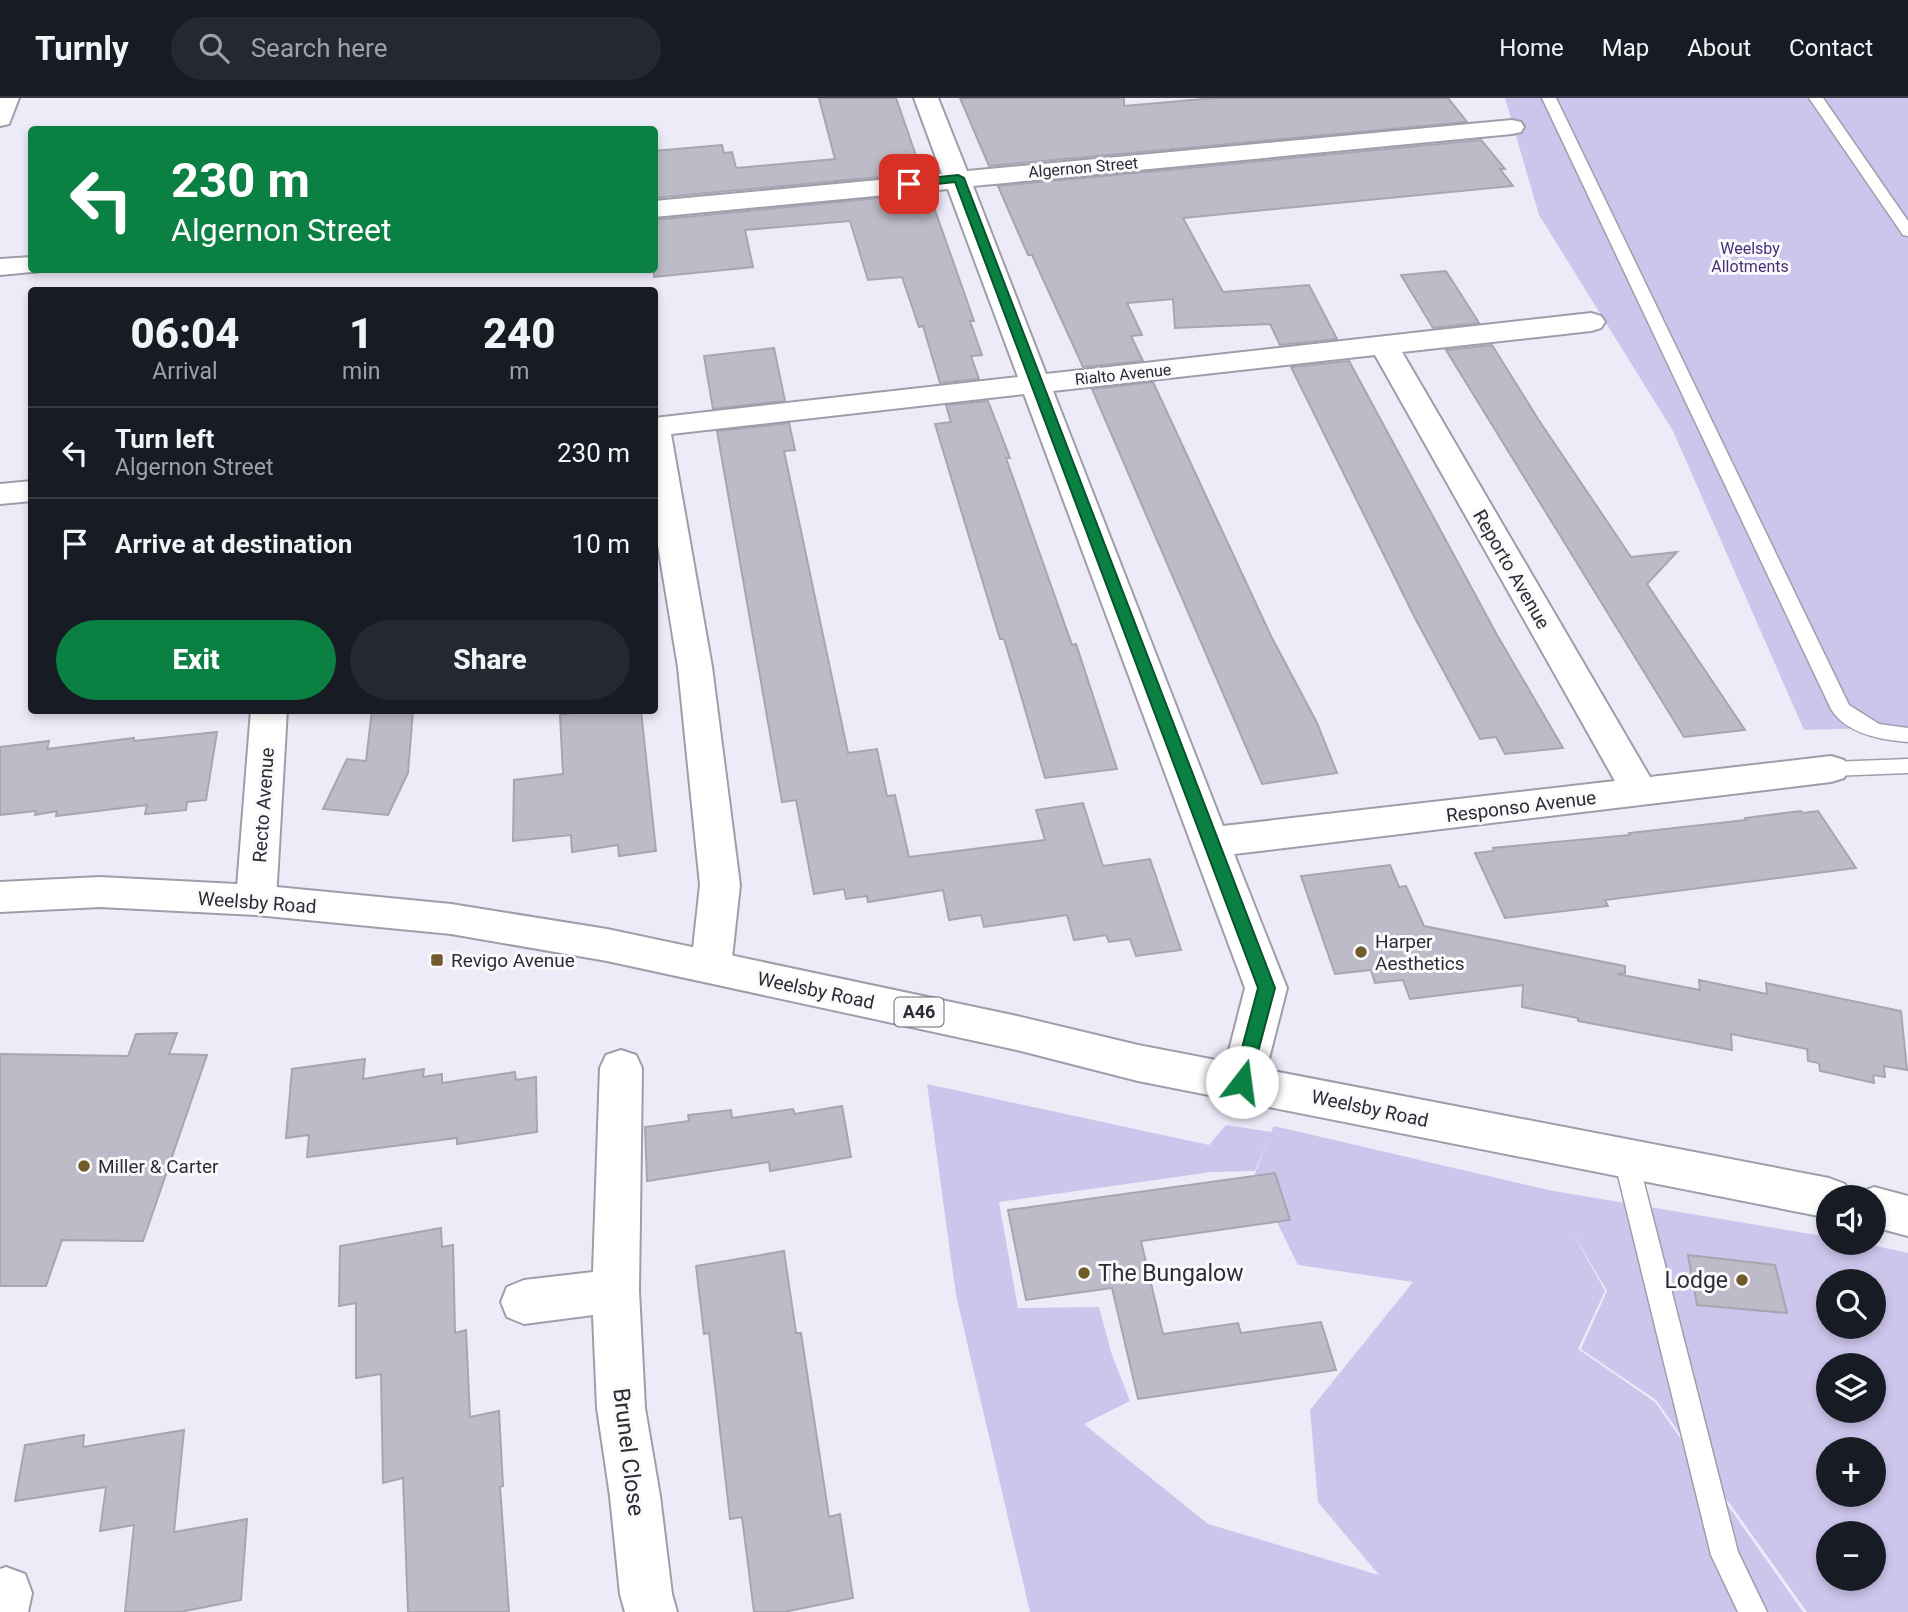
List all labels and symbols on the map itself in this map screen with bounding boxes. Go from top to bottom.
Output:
street label: Algernon Street [1027,153,1139,182]
pin [879,154,939,214]
park label: Weelsby Allotments [1711,239,1789,276]
street label: Rialto Avenue [1074,360,1172,389]
street label: Reporto Avenue [1468,506,1555,633]
street label: Recto Avenue [248,747,279,863]
street label: Responso Avenue [1445,786,1597,827]
street label: Weelsby Road [197,887,317,918]
place label: Harper Aesthetics [1375,930,1465,975]
marker: Harper Aesthetics [1353,944,1369,960]
place label: Revigo Avenue [451,949,575,972]
marker: Revigo Avenue [429,952,445,968]
street label: Weelsby Road [755,967,876,1014]
road number: A46 [894,998,944,1027]
position arrow [1205,1045,1279,1119]
street label: Weelsby Road [1309,1085,1430,1132]
place label: Miller & Carter [98,1155,219,1178]
marker: Miller & Carter [76,1158,92,1174]
place label: The Bungalow [1098,1260,1243,1287]
marker: The Bungalow [1076,1265,1092,1281]
place label: Lodge [1664,1267,1728,1294]
marker: Lodge [1734,1272,1750,1288]
street label: Brunel Close [607,1387,650,1518]

